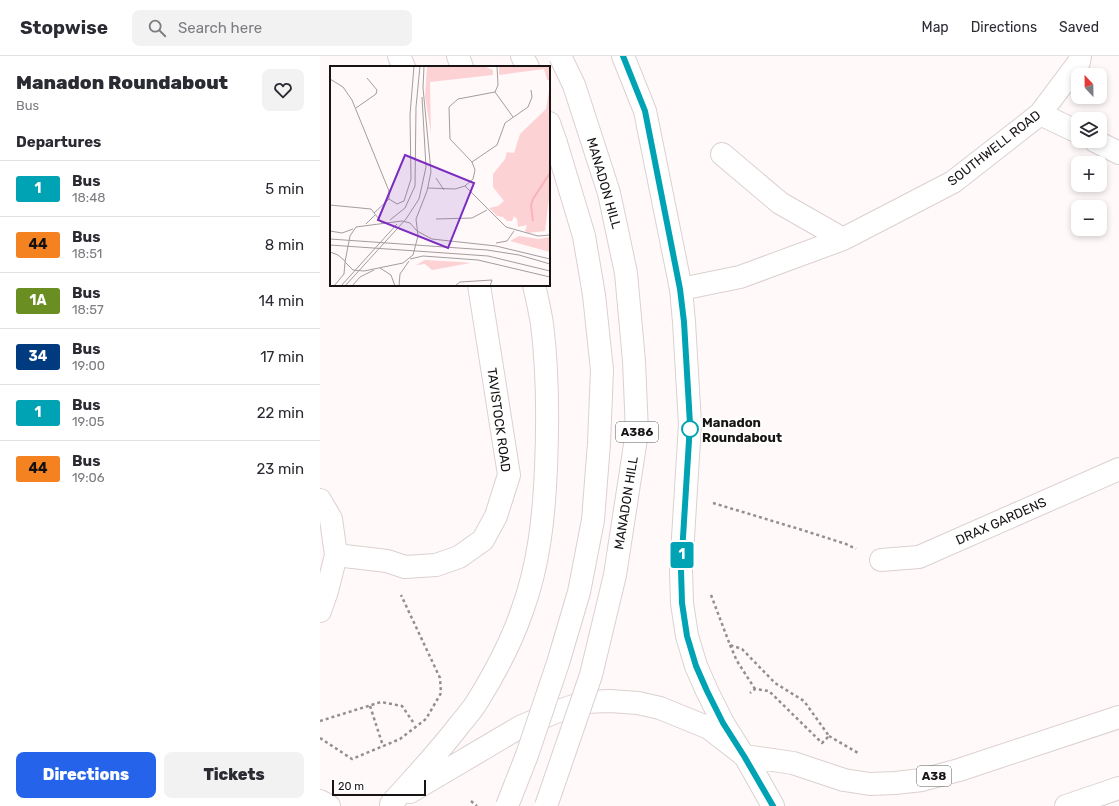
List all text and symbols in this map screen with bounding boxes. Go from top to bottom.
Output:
search box [132,10,412,46]
text: Stopwise [20,16,108,39]
icon: search [146,17,168,39]
text: Search here [178,19,262,37]
text: Map [922,19,949,36]
text: Directions [971,19,1037,36]
text: Saved [1059,19,1099,36]
inset map [330,66,550,286]
north arrow [1071,68,1107,104]
map controls [1071,68,1107,236]
button: heart [262,69,304,111]
text: Manadon Roundabout [16,71,228,94]
text: Bus [16,98,39,113]
street label: SOUTHWELL ROAD [945,107,1043,189]
button: layers [1071,112,1107,148]
text: Departures [16,133,101,151]
street label: MANADON HILL [584,136,624,231]
button: + [1071,156,1107,192]
text: Bus [72,172,100,190]
text: 1 [35,180,41,197]
text: 5 min [265,180,304,198]
text: 18:48 [72,190,106,205]
button: − [1071,200,1107,236]
text: Bus [72,228,100,246]
text: 44 [28,236,48,253]
text: 8 min [265,236,304,254]
text: 18:51 [72,246,102,261]
text: Bus [72,284,100,302]
text: 1A [30,292,46,309]
text: 14 min [259,292,304,310]
text: 18:57 [72,302,104,317]
text: Bus [72,340,100,358]
text: 34 [29,348,47,365]
text: 17 min [260,348,304,366]
text: 19:00 [72,358,105,373]
street label: TAVISTOCK ROAD [484,367,514,473]
text: Bus [72,396,100,414]
text: 1 [35,404,41,421]
text: 22 min [257,404,304,422]
text: 19:05 [72,414,105,429]
place label: Manadon Roundabout [702,415,782,445]
marker: Manadon Roundabout [681,420,699,438]
road number: A386 [616,422,658,442]
text: Bus [72,452,100,470]
street label: MANADON HILL [611,455,641,551]
text: 44 [28,460,48,477]
text: 23 min [256,460,304,478]
text: 19:06 [72,470,105,485]
street label: DRAX GARDENS [953,494,1049,548]
line badge: 1 [669,542,695,568]
text: 1 [679,546,685,563]
button: Directions [16,752,156,798]
button: Tickets [164,752,304,798]
road number: A38 [917,766,951,786]
scale bar [332,778,426,797]
text: 20 m [338,780,364,793]

